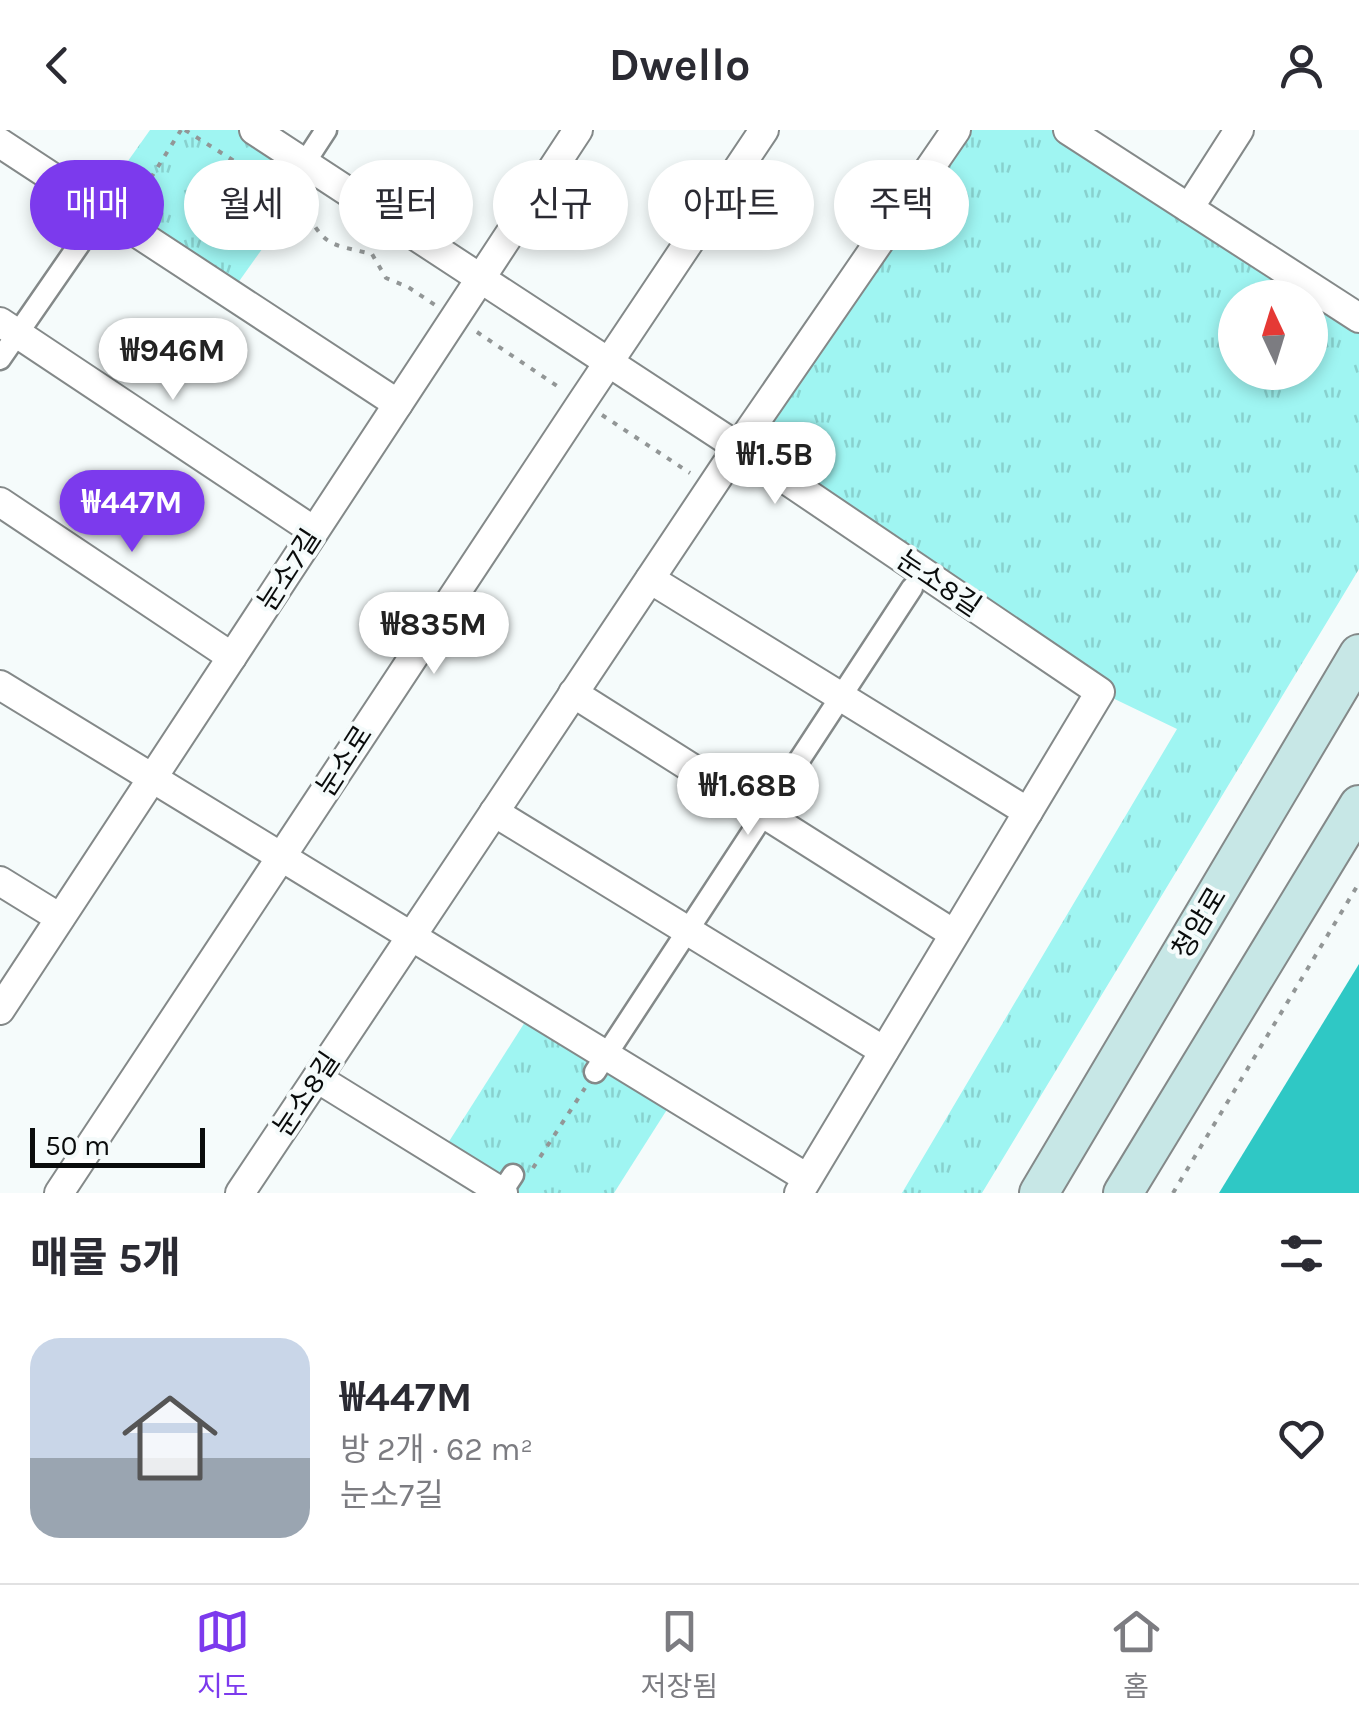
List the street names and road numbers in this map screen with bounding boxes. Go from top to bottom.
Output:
street label: 눈소7길 [251,523,327,617]
street label: 눈소8길 [891,543,987,623]
street label: 눈소로 [309,720,379,802]
street label: 청암로 [1165,881,1233,965]
street label: 눈소8길 [266,1046,346,1142]

